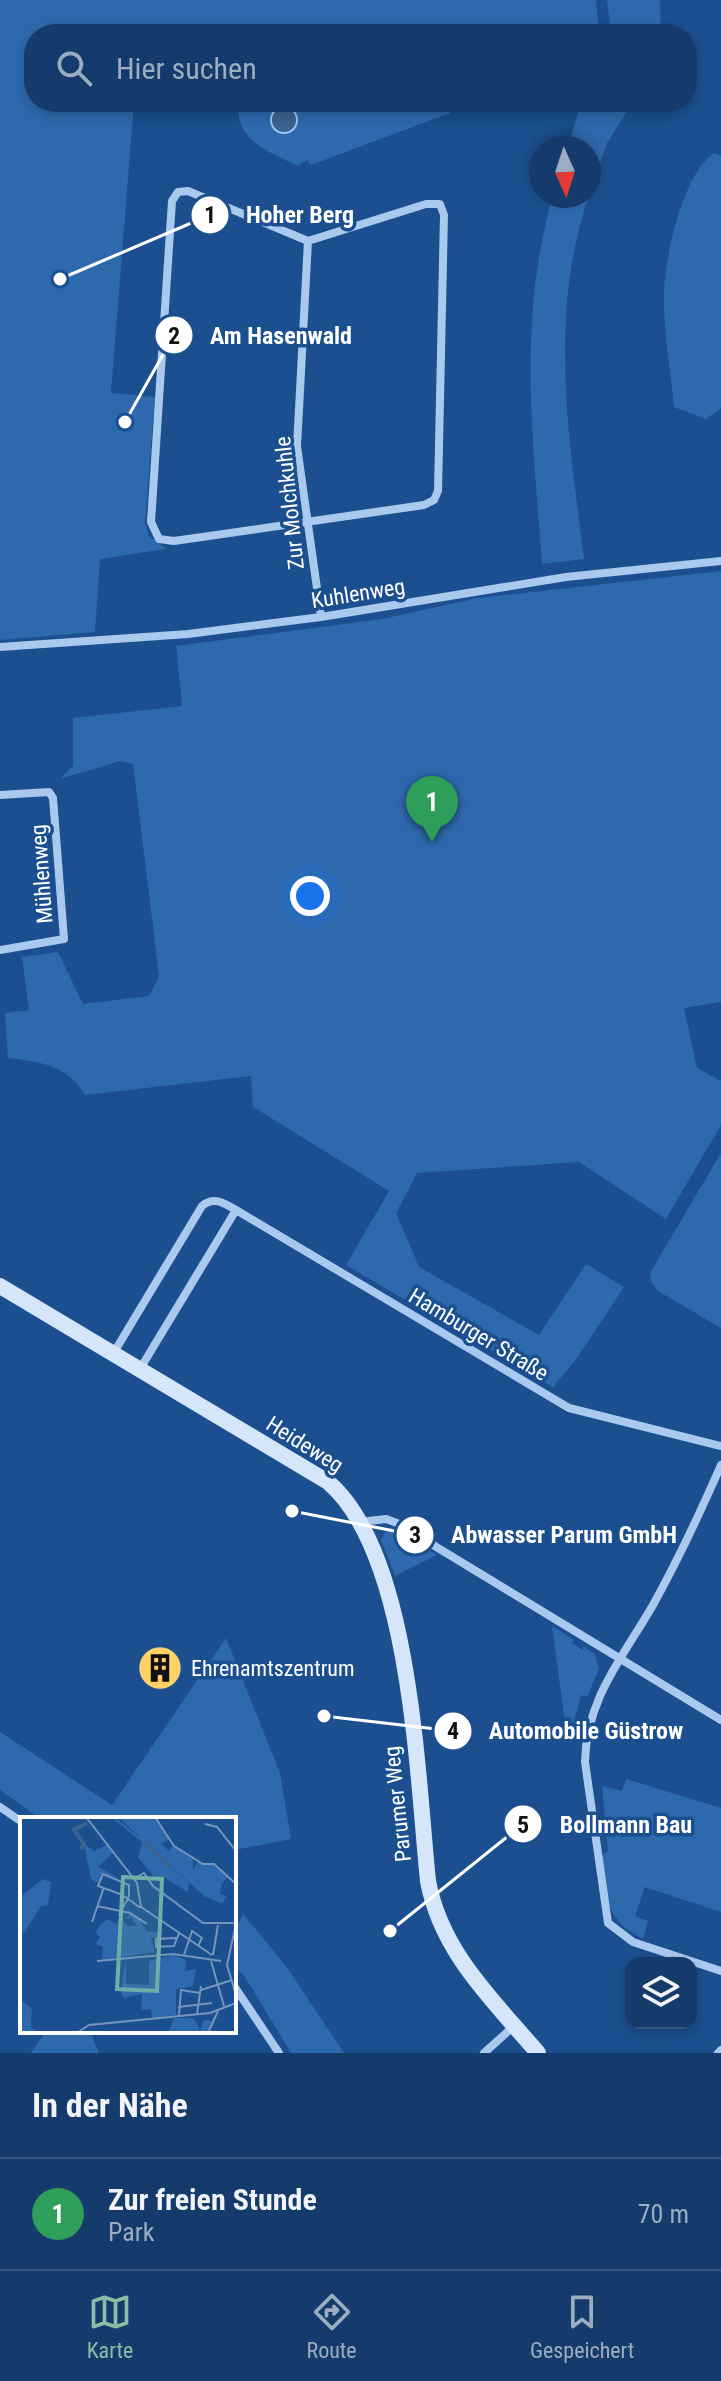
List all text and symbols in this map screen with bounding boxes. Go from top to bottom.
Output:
search box [24,24,697,112]
icon: search [52,46,96,90]
text: Hier suchen [116,51,257,86]
north arrow [529,136,601,208]
callout: Hoher Berg [190,191,370,239]
text: 1 [204,201,216,229]
text: Hoher Berg [246,201,354,229]
callout: Am Hasenwald [154,311,368,359]
text: 2 [168,322,180,350]
text: Am Hasenwald [210,322,352,350]
street label: Zur Molchkuhle [270,435,309,571]
street label: Kuhlenweg [309,574,407,613]
pin: 1 [406,776,458,842]
street label: Mühlenweg [26,824,57,924]
your location [290,876,330,916]
street label: Hamburger Straße [405,1283,553,1386]
street label: Heideweg [262,1411,348,1478]
callout: Abwasser Parum GmbH [395,1511,693,1559]
text: 3 [409,1521,421,1549]
text: Abwasser Parum GmbH [451,1521,677,1549]
building icon: Ehrenamtszentrum [136,1644,184,1692]
place label: Ehrenamtszentrum [191,1656,355,1681]
callout: Automobile Güstrow [433,1707,700,1755]
text: 4 [447,1717,459,1745]
text: Automobile Güstrow [489,1717,683,1745]
street label: Parumer Weg [379,1745,416,1863]
callout: Bollmann Bau [503,1800,708,1848]
text: 5 [517,1811,529,1839]
text: Bollmann Bau [560,1811,692,1839]
inset map [20,1817,236,2033]
map controls [625,1957,697,2029]
button: layers [625,1957,697,2029]
text: In der Nähe [32,2085,188,2125]
text: Zur freien Stunde [108,2182,317,2217]
text: 1 [51,2199,65,2229]
text: 70 m [638,2199,689,2229]
text: Park [108,2217,154,2247]
tab: Karte [87,2290,133,2363]
tab: Route [307,2290,357,2363]
tab: Gespeichert [530,2290,634,2363]

